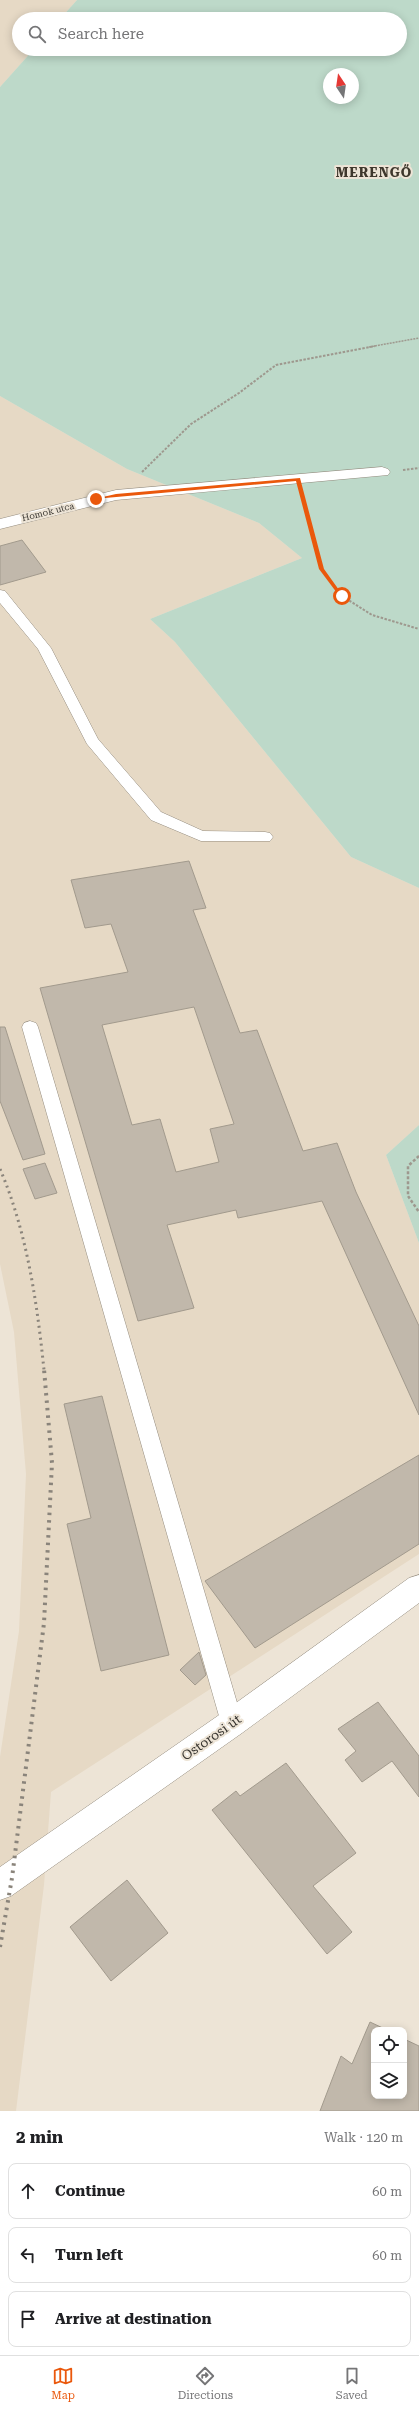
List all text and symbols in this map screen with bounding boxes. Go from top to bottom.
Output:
search box [12,12,407,56]
icon: search [26,23,48,45]
text: Search here [58,25,144,43]
north arrow [323,68,359,104]
district label: MERENGŐ [336,164,412,180]
route end [87,490,105,508]
street label: Homok utca [21,501,75,523]
route start [333,587,351,605]
street label: Ostorosi út [179,1711,244,1763]
map controls [371,2027,407,2099]
button: locate [371,2027,407,2063]
button: layers [371,2063,407,2099]
text: 2 min [16,2127,63,2147]
text: Walk · 120 m [324,2130,403,2145]
icon: ahead [17,2180,39,2202]
text: Continue [55,2182,125,2200]
text: 60 m [372,2184,402,2199]
icon: left [17,2244,39,2266]
text: Turn left [55,2246,123,2264]
text: 60 m [372,2248,402,2263]
icon: arrive [17,2308,39,2330]
text: Arrive at destination [55,2310,211,2328]
tab: Map [51,2365,75,2402]
tab: Directions [178,2365,233,2402]
tab: Saved [336,2365,368,2402]

